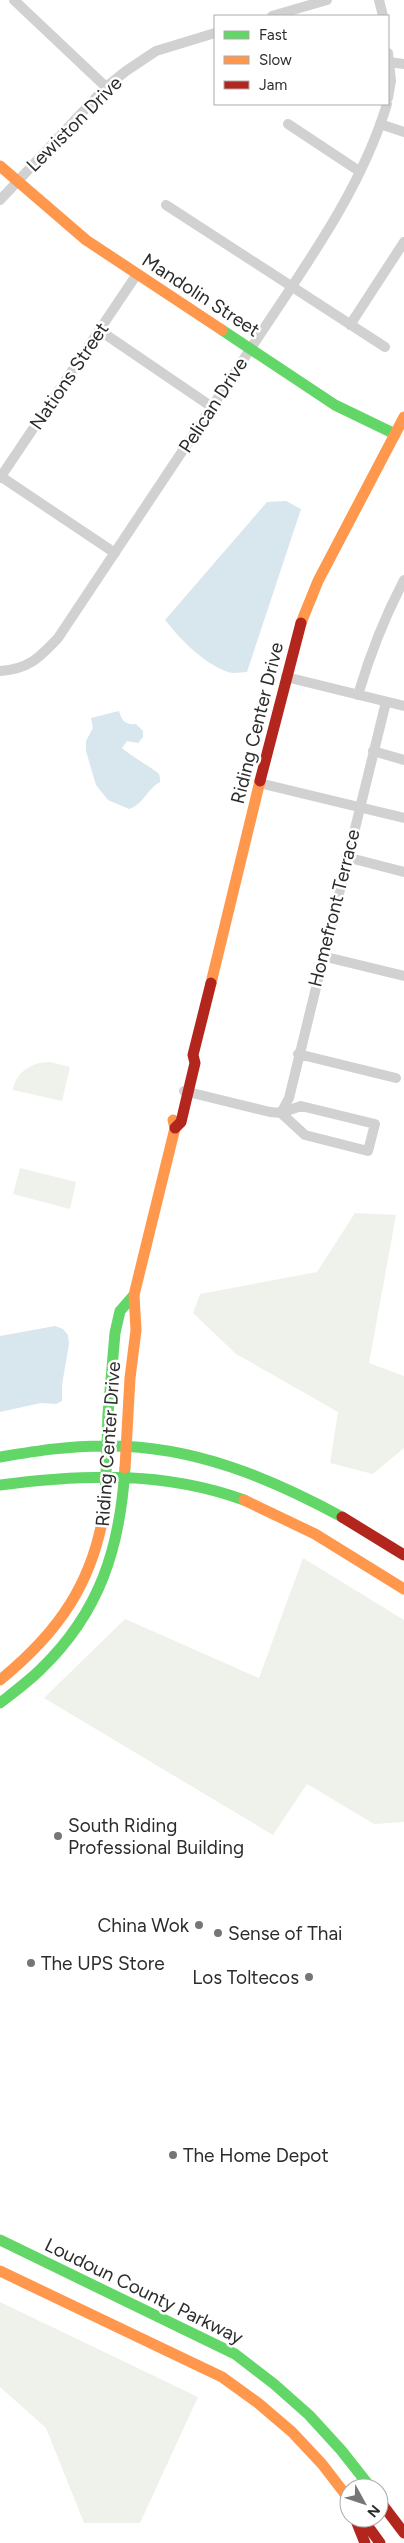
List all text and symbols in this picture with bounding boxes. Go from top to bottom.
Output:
legend [214,15,389,105]
text: Fast [259,26,288,44]
text: Slow [259,51,292,69]
street label: Lewiston Drive [21,71,127,177]
text: Jam [259,76,287,94]
street label: Mandolin Street [138,248,264,342]
street label: Nations Street [25,318,113,434]
street label: Pelican Drive [174,353,252,457]
street label: Riding Center Drive [226,640,288,806]
street label: Homefront Terrace [303,827,365,989]
street label: Riding Center Drive [91,1361,125,1527]
place label: South Riding Professional Building [68,1814,244,1859]
marker: South Riding Professional Building [52,1830,64,1842]
place label: China Wok [98,1914,190,1937]
marker: China Wok [193,1919,205,1931]
place label: Sense of Thai [228,1922,342,1945]
marker: Sense of Thai [212,1927,224,1939]
place label: The UPS Store [41,1952,165,1975]
marker: The UPS Store [25,1957,37,1969]
place label: Los Toltecos [192,1966,299,1989]
marker: Los Toltecos [303,1971,315,1983]
place label: The Home Depot [183,2144,329,2167]
marker: The Home Depot [167,2149,179,2161]
street label: Loudoun County Parkway [41,2233,247,2349]
north arrow [339,2478,389,2528]
text: N [364,2501,384,2521]

